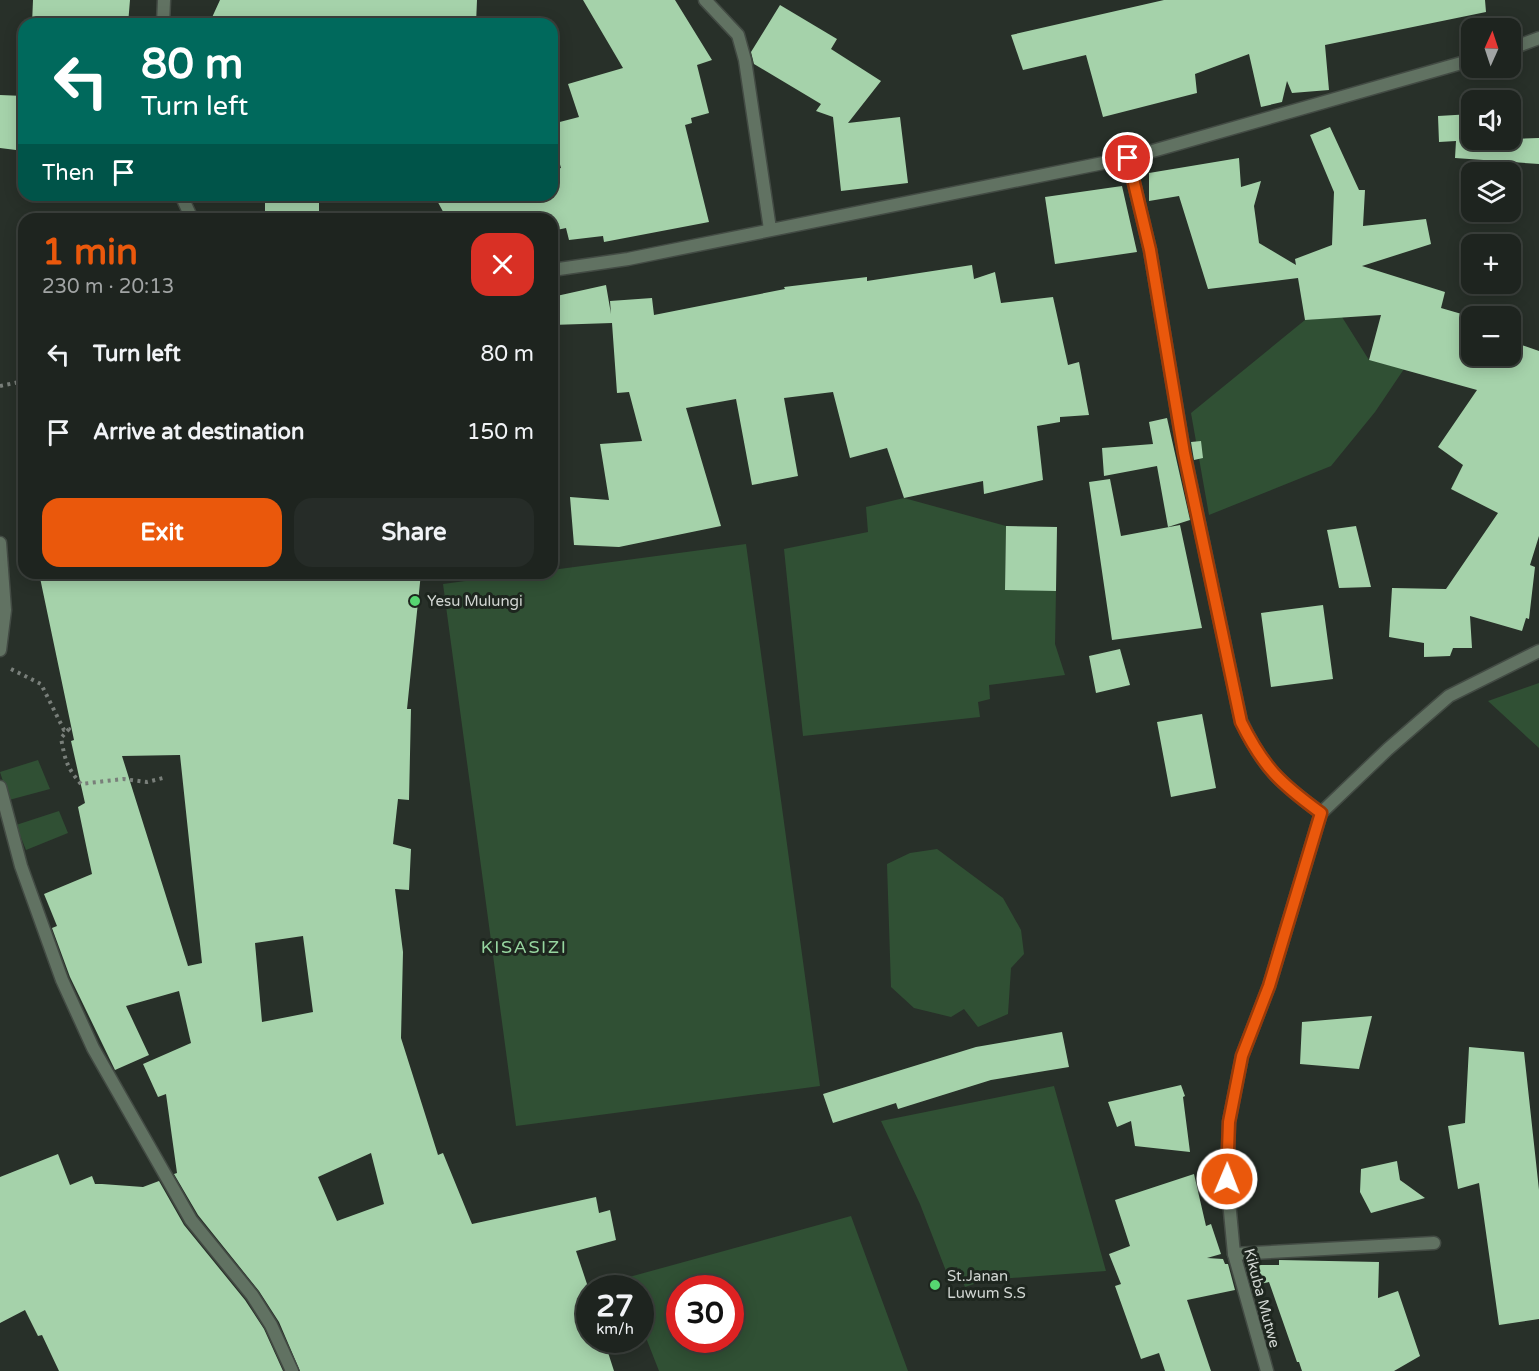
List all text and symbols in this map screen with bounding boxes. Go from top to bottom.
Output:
north arrow [1461,18,1521,78]
map controls [1461,18,1521,366]
text: 80 m [141,39,243,90]
icon: left [42,42,120,120]
text: Turn left [141,90,248,123]
button: sound [1461,90,1521,150]
pin [1102,132,1153,183]
icon: arrive [1111,141,1144,174]
icon: arrive [107,156,140,189]
text: Then [42,160,95,186]
button: layers [1461,162,1521,222]
text: 1 min [42,231,138,274]
button: close [471,233,534,296]
button: + [1461,234,1521,294]
text: 230 m · 20:13 [42,275,174,299]
button: − [1461,306,1521,366]
icon: left [42,338,75,371]
text: Turn left [93,341,181,367]
text: 80 m [480,341,534,367]
icon: arrive [42,416,75,449]
text: Arrive at destination [93,419,304,445]
text: 150 m [467,419,534,445]
button: Exit [42,498,282,567]
button: Share [294,498,534,567]
place label: Yesu Mulungi [427,592,523,610]
marker: Yesu Mulungi [408,594,422,608]
district label: KISASIZI [481,936,567,958]
position arrow [1195,1147,1259,1211]
street label: Kikuba Mutwe [1240,1246,1284,1350]
place label: St.Janan Luwum S.S [947,1267,1026,1302]
speed limit sign: 30 [666,1275,744,1353]
marker: St.Janan Luwum S.S [928,1278,942,1292]
text: 27 [596,1288,634,1325]
text: km/h [596,1320,634,1338]

